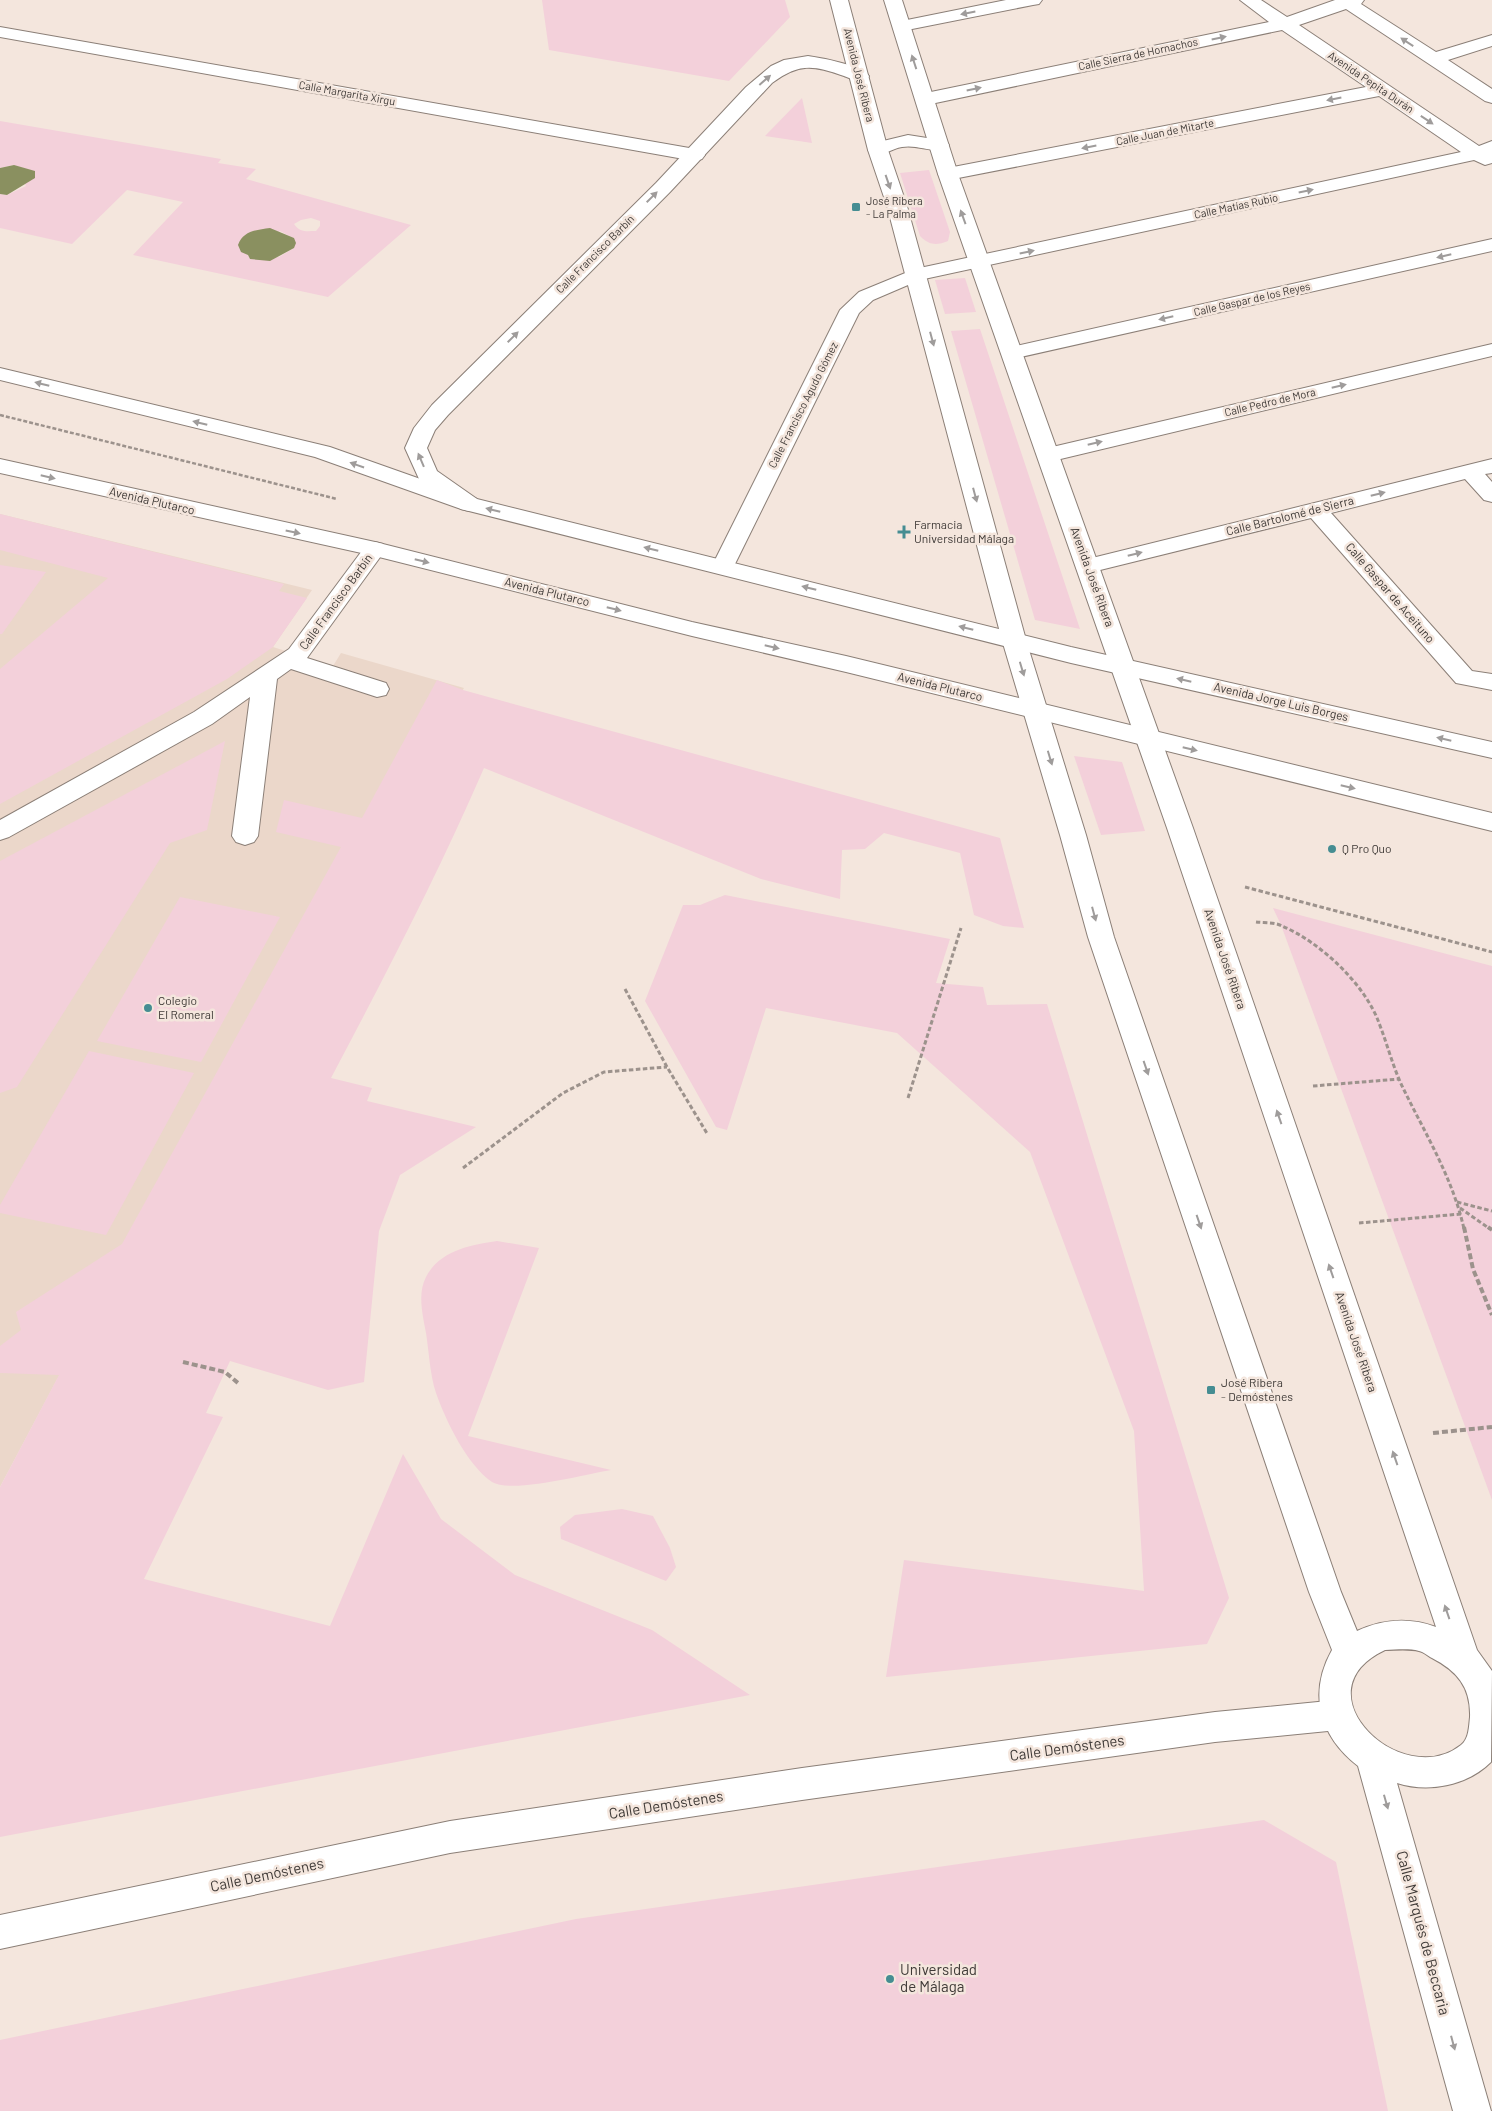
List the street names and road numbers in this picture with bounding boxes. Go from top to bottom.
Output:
street label: Avenida José Ribera [842,27,877,123]
street label: Calle Sierra de Hornachos [1077,34,1199,73]
street label: Avenida Pepita Durán [1326,48,1417,115]
street label: Calle Margarita Xirgu [298,78,396,107]
street label: Calle Juan de Mitarte [1115,116,1215,147]
street label: Calle Matías Rubio [1193,190,1279,221]
street label: Calle Francisco Barbín [553,212,637,295]
street label: Calle Gaspar de los Reyes [1192,279,1311,318]
street label: Calle Francisco Agudo Gómez [765,340,840,470]
street label: Calle Pedro de Mora [1223,385,1317,418]
street label: Avenida Plutarco [108,483,196,517]
street label: Calle Bartolomé de Sierra [1224,492,1355,538]
street label: Avenida José Ribera [1068,525,1118,628]
street label: Calle Gaspar de Aceituno [1343,539,1438,645]
street label: Calle Francisco Barbín [296,551,375,652]
street label: Avenida Plutarco [503,574,591,608]
street label: Avenida Plutarco [896,669,984,703]
street label: Avenida Jorge Luis Borges [1213,679,1350,723]
street label: Avenida José Ribera [1202,907,1250,1011]
street label: Avenida José Ribera [1333,1290,1381,1394]
street label: Calle Demóstenes [1008,1730,1125,1764]
street label: Calle Demóstenes [607,1786,724,1822]
street label: Calle Marqués de Beccaria [1393,1849,1455,2017]
street label: Calle Demóstenes [208,1853,325,1895]

